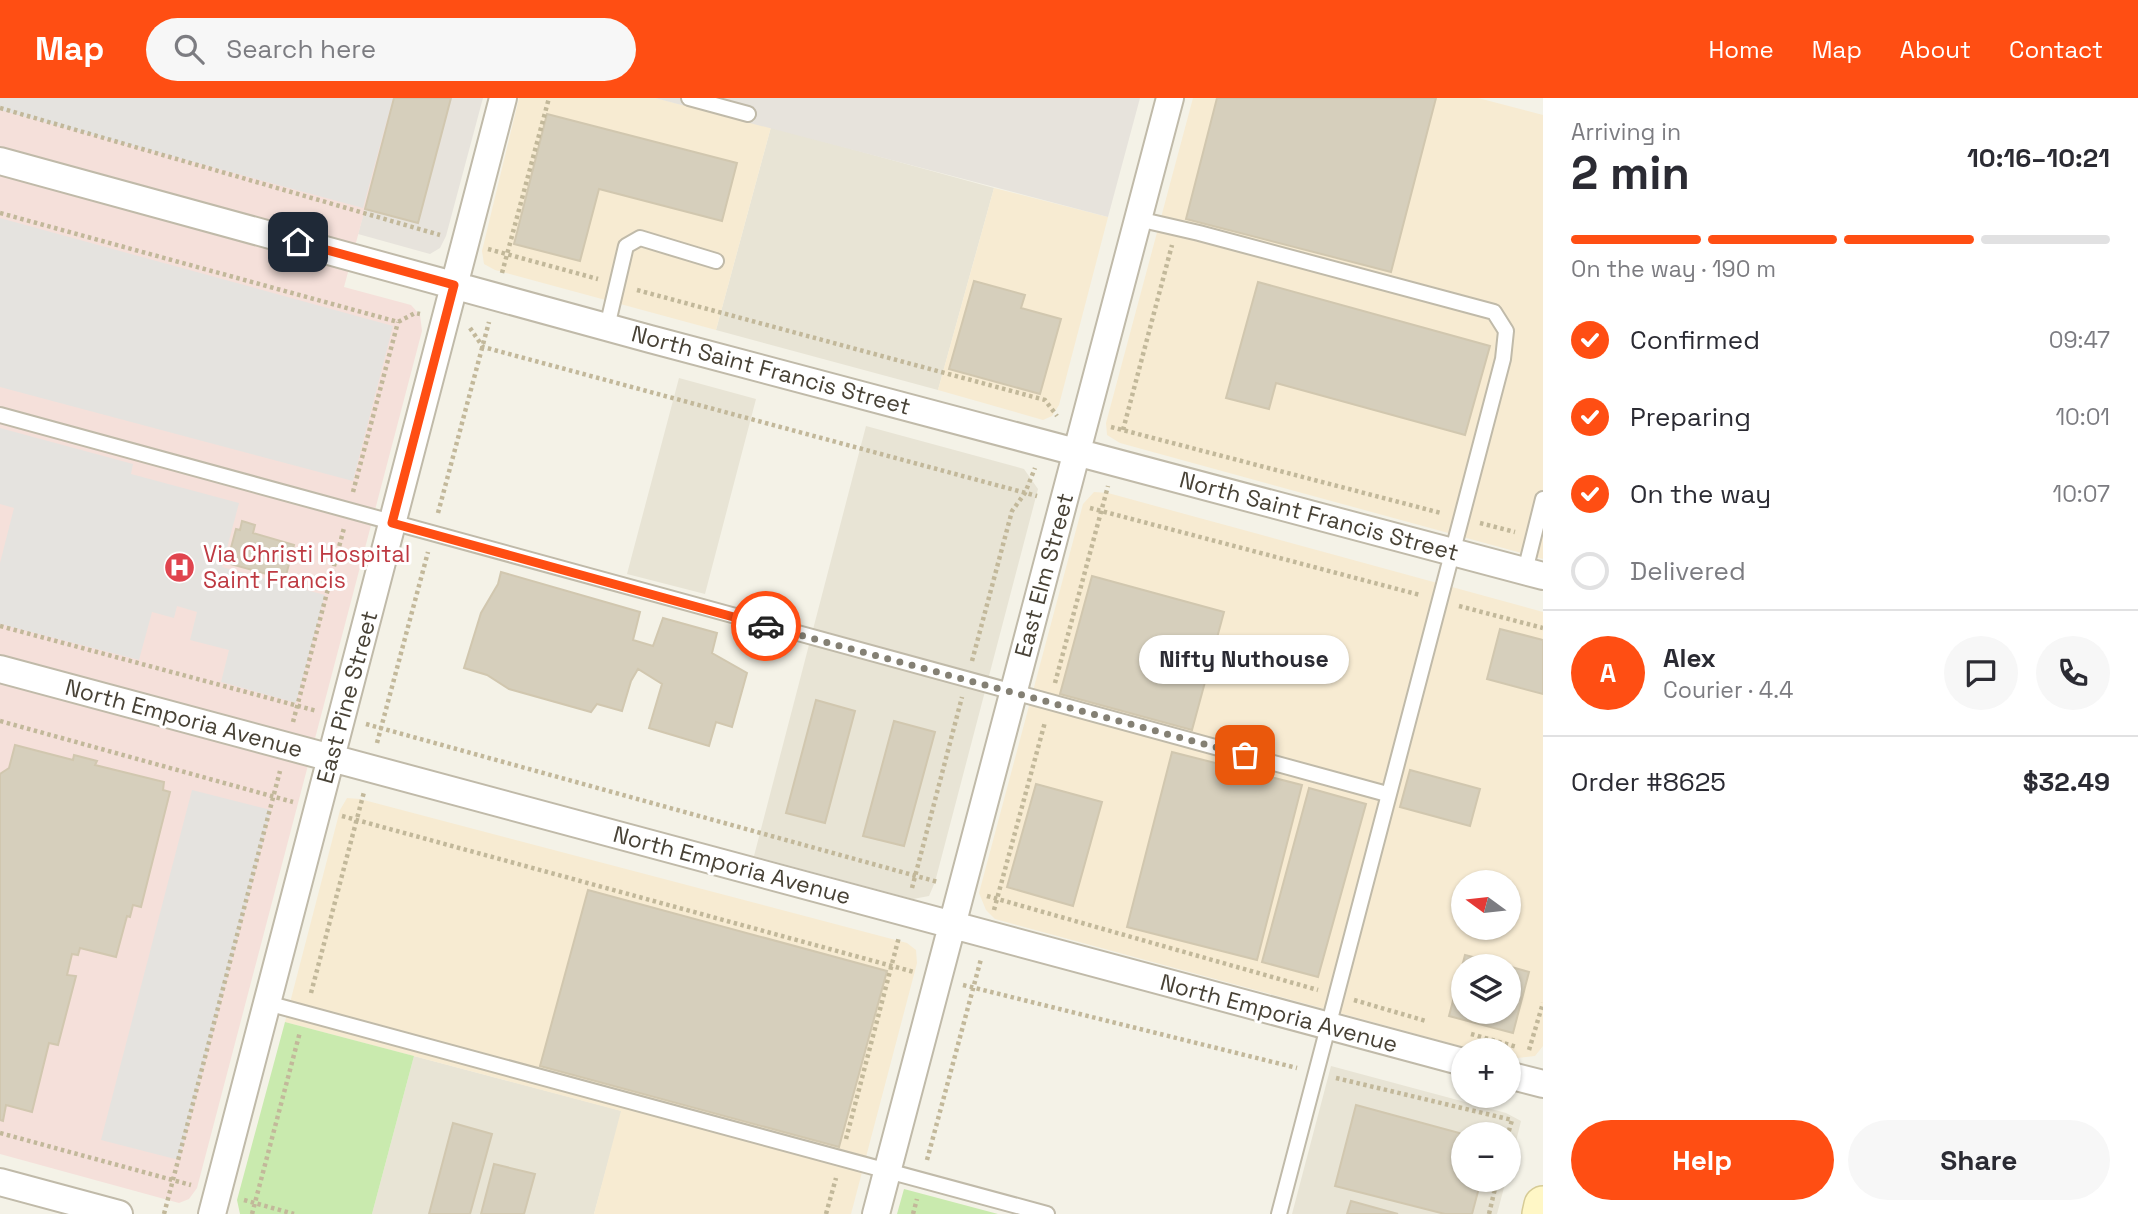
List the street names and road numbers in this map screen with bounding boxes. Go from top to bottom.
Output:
street label: North Saint Francis Street [628,318,914,422]
street label: North Saint Francis Street [1176,464,1462,568]
street label: East Elm Street [1008,489,1080,661]
street label: East Pine Street [310,607,384,787]
street label: North Emporia Avenue [62,672,306,764]
street label: North Emporia Avenue [610,819,854,911]
street label: North Emporia Avenue [1157,967,1401,1059]

